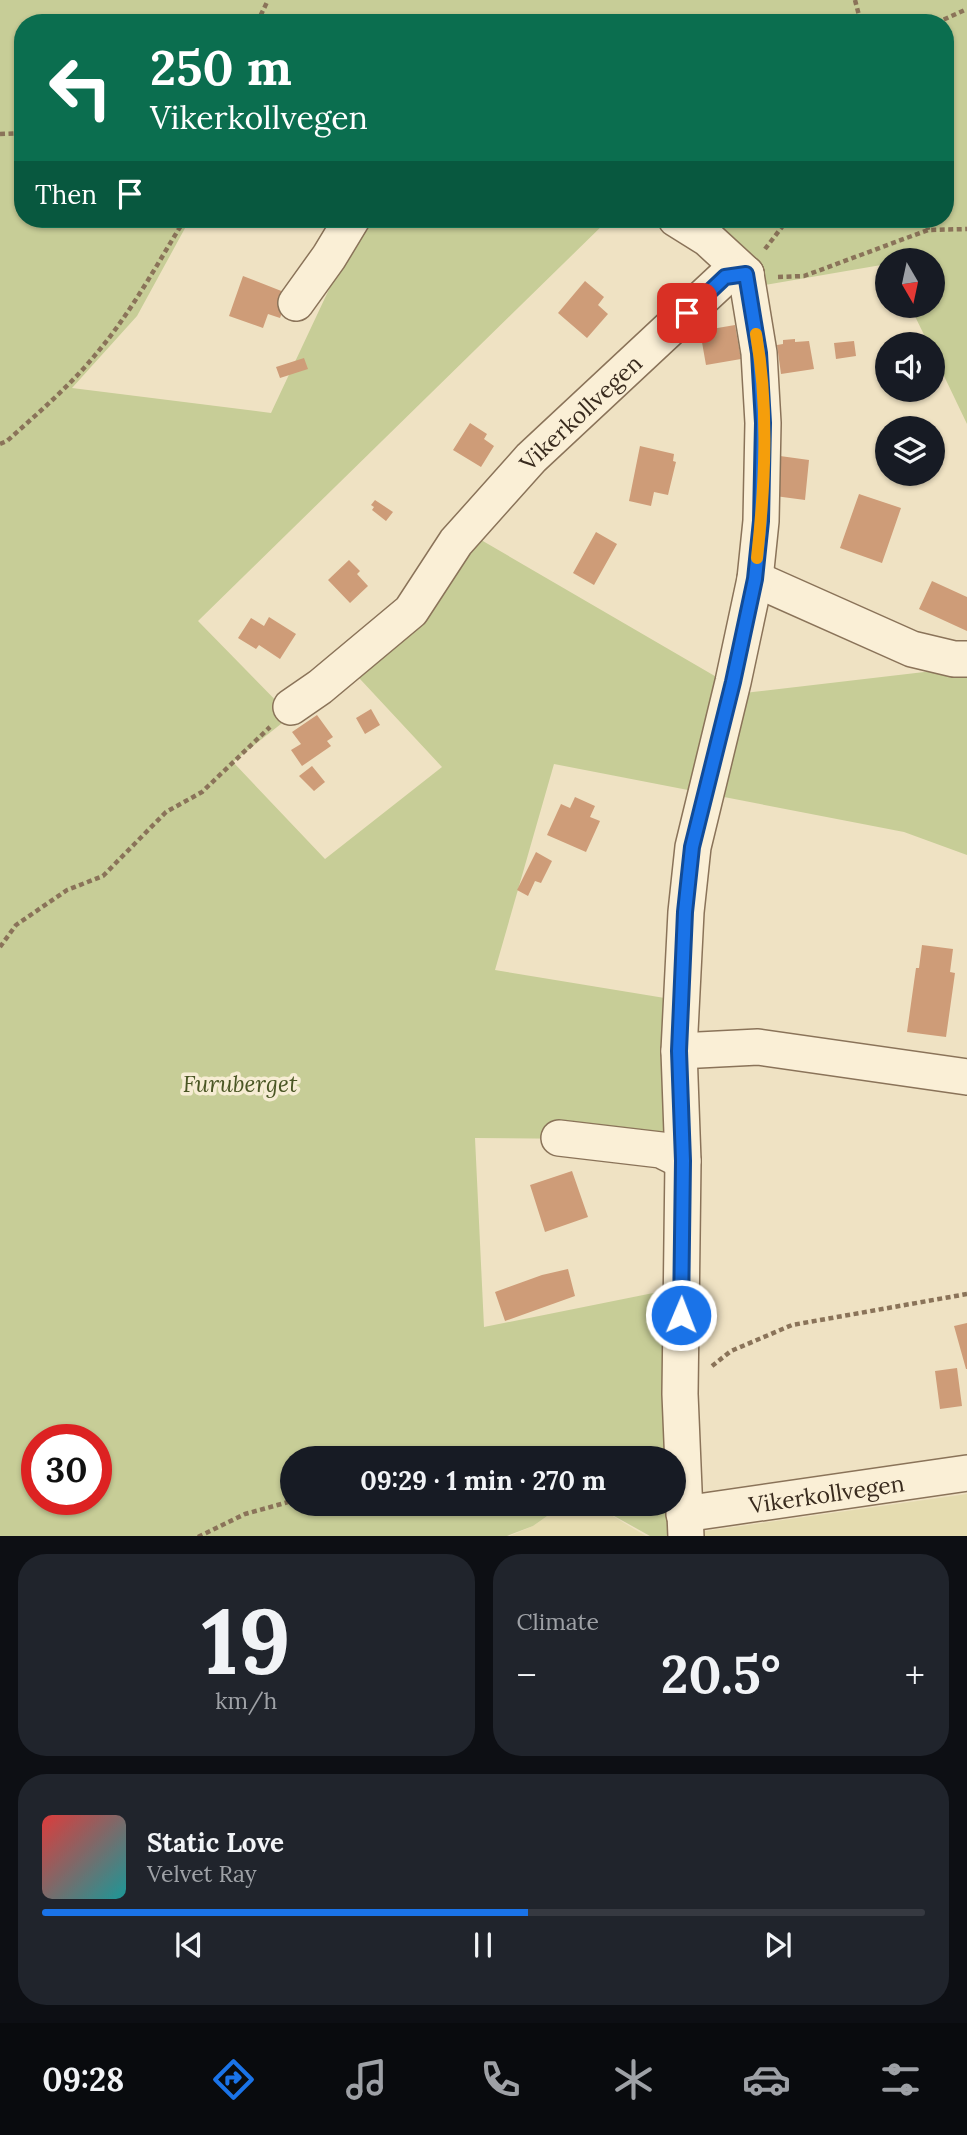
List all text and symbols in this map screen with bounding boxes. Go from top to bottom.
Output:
text: 250 m [150,36,292,98]
icon: left [35,42,126,133]
text: Vikerkollvegen [150,97,368,138]
icon: arrive [111,175,149,213]
text: Then [35,178,97,211]
north arrow [875,248,945,318]
map controls [875,248,945,486]
pin [657,283,717,343]
icon: arrive [668,294,706,332]
button: sound [875,332,945,402]
street label: Vikerkollvegen [512,348,647,477]
button: layers [875,416,945,486]
park label: Furuberget [183,1069,298,1098]
position arrow [644,1278,718,1352]
speed limit sign: 30 [21,1424,112,1515]
text: 09:29 · 1 min · 270 m [360,1464,606,1497]
street label: Vikerkollvegen [746,1468,906,1519]
text: 19 [202,1582,291,1699]
text: Climate [517,1607,599,1636]
text: 20.5° [661,1641,781,1707]
text: − [517,1651,537,1699]
text: + [905,1651,925,1699]
text: km/h [215,1686,277,1715]
text: Static Love [147,1826,284,1859]
text: Velvet Ray [147,1859,257,1888]
icon: previous [170,1926,208,1964]
icon: pause [464,1926,502,1964]
icon: next [759,1926,797,1964]
icon: directions [209,2055,258,2104]
icon: music [342,2055,391,2104]
icon: phone [476,2055,525,2104]
icon: climate [609,2055,658,2104]
icon: car [742,2055,791,2104]
icon: filters [876,2055,925,2104]
text: 09:28 [42,2059,124,2100]

